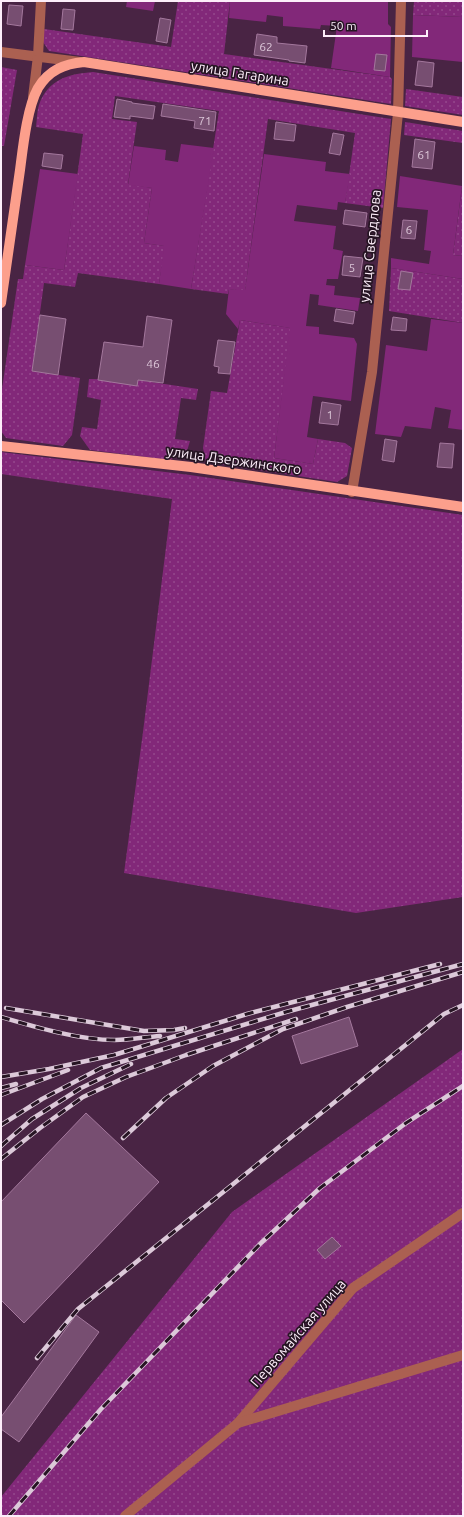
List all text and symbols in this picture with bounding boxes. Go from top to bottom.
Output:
scale bar [324,12,427,38]
text: 50 m [330,19,357,32]
house number: 62 [259,40,273,53]
street label: улица Гагарина [190,57,290,89]
house number: 71 [198,114,212,127]
house number: 61 [417,148,431,161]
street label: улица Свердлова [356,189,384,303]
house number: 6 [406,223,413,236]
house number: 5 [349,261,355,274]
house number: 46 [146,357,160,370]
house number: 1 [327,408,333,421]
street label: улица Дзержинского [166,443,302,477]
street label: Первомайская улица [247,1276,349,1390]

